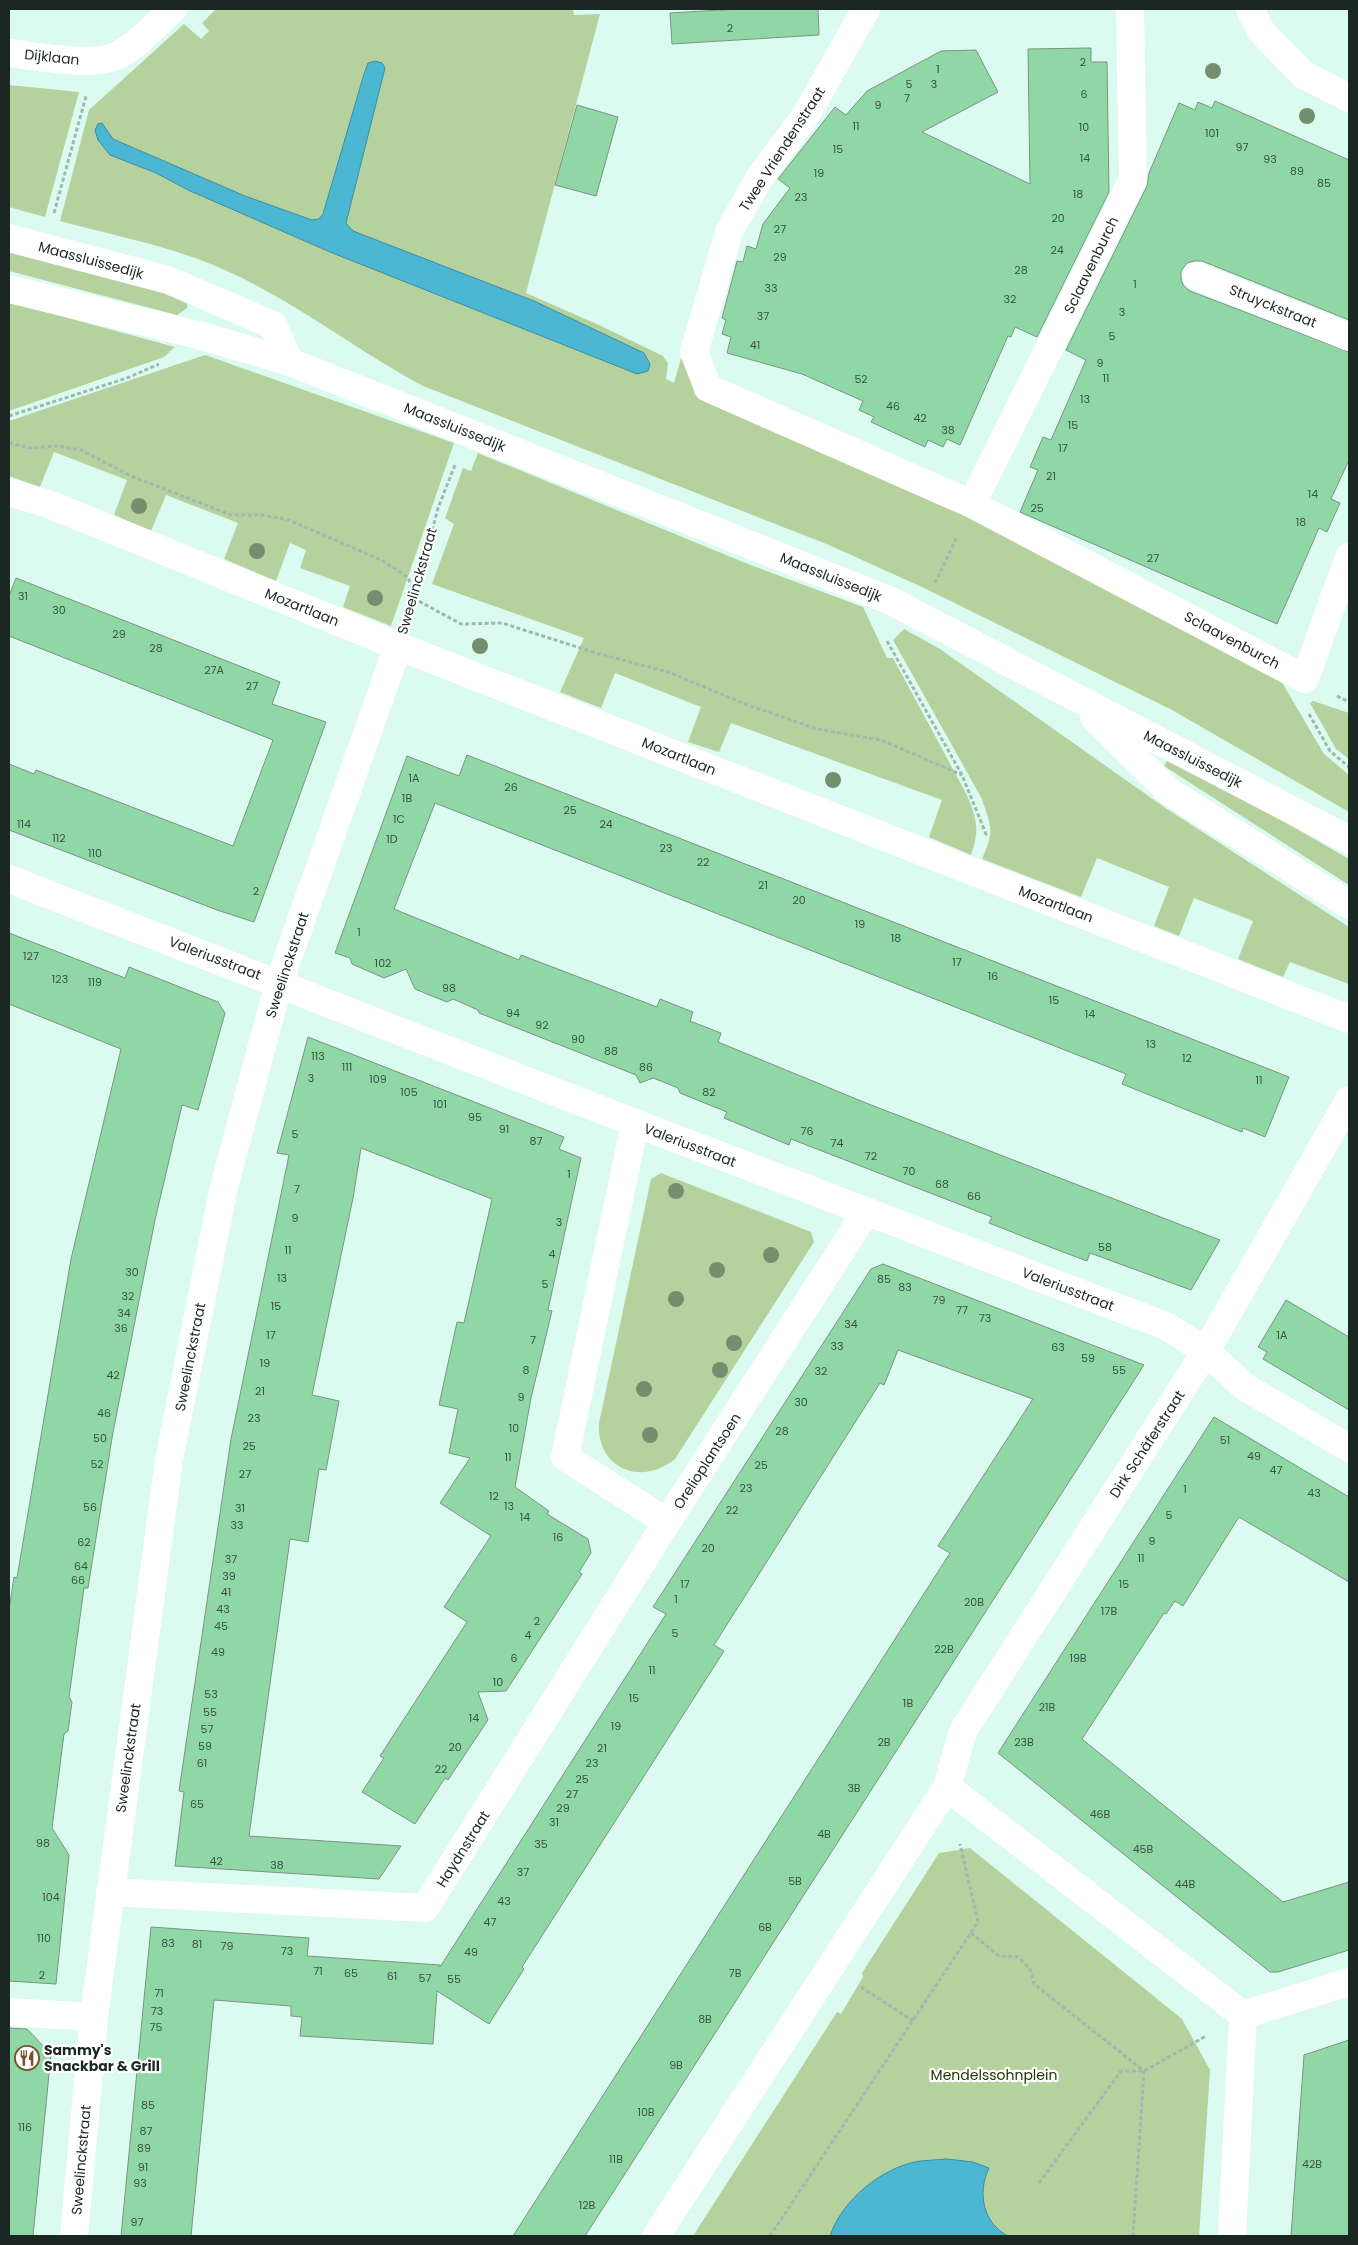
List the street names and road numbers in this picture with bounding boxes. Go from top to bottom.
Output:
street label: Dijklaan [23,44,81,70]
street label: Twee Vriendenstraat [734,83,830,215]
street label: Sclaavenburch [1059,213,1123,317]
street label: Maassluissedijk [36,236,147,284]
street label: Struyckstraat [1226,279,1320,333]
street label: Maassluissedijk [401,397,510,457]
street label: Sweelinckstraat [392,525,442,637]
street label: Maassluissedijk [777,547,886,607]
street label: Mozartlaan [262,583,342,631]
street label: Sclaavenburch [1181,606,1283,674]
street label: Maassluissedijk [1140,725,1247,793]
street label: Mozartlaan [639,732,719,780]
street label: Mozartlaan [1016,881,1096,927]
street label: Sweelinckstraat [260,909,314,1021]
street label: Valeriusstraat [166,931,264,985]
street label: Valeriusstraat [641,1118,739,1172]
street label: Valeriusstraat [1019,1262,1117,1316]
street label: Sweelinckstraat [170,1301,210,1413]
street label: Dirk Schäferstraat [1105,1386,1189,1502]
street label: Orelioplantsoen [668,1409,746,1513]
street label: Sweelinckstraat [110,1702,146,1814]
street label: Haydnstraat [431,1807,495,1891]
street label: Sweelinckstraat [66,2104,96,2216]

